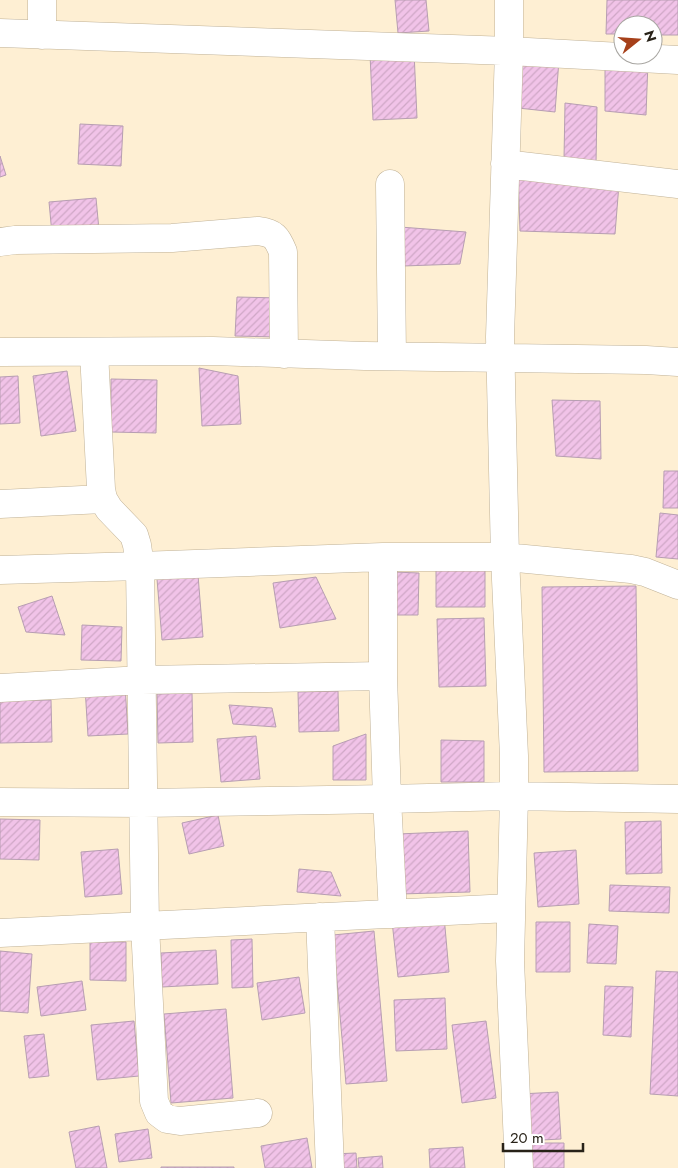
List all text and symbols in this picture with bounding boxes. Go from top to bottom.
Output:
north arrow [613,15,663,65]
text: N [639,28,662,44]
scale bar [503,1120,583,1152]
text: 20 m [510,1127,544,1149]

